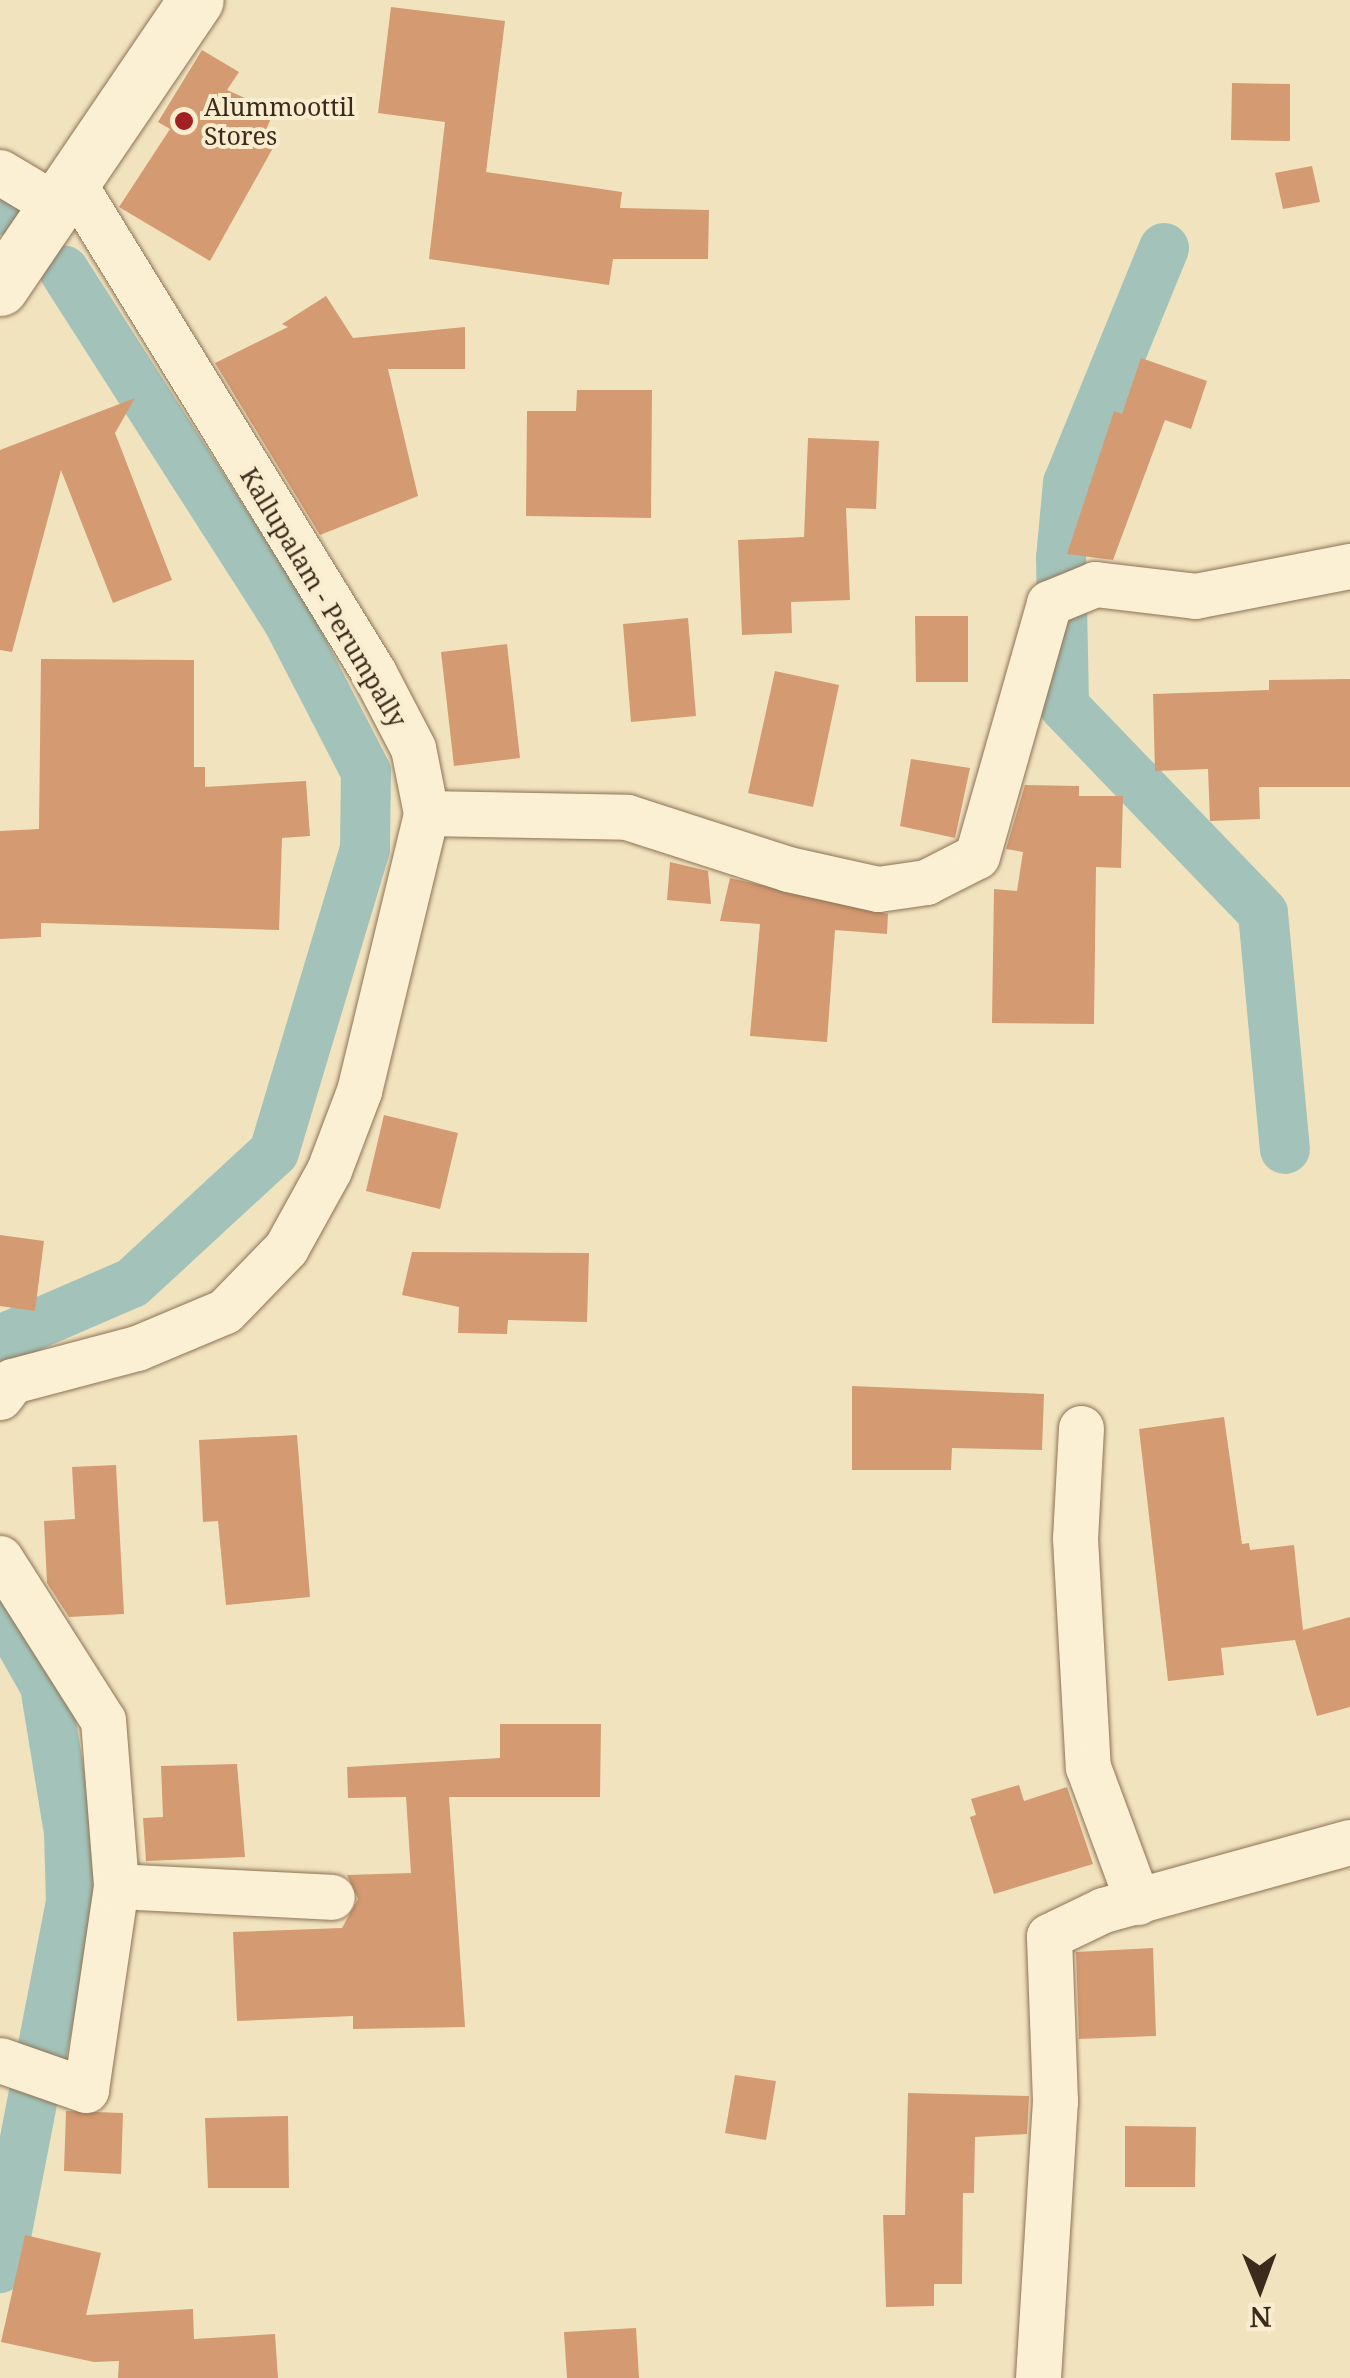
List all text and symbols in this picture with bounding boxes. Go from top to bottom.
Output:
place label: Alummoottil Stores [204,92,355,151]
marker: Alummoottil Stores [173,110,195,132]
street label: Kallupalam - Perumpally [235,462,413,732]
north arrow [1210,2238,1310,2338]
text: N [1249,2299,1272,2337]

